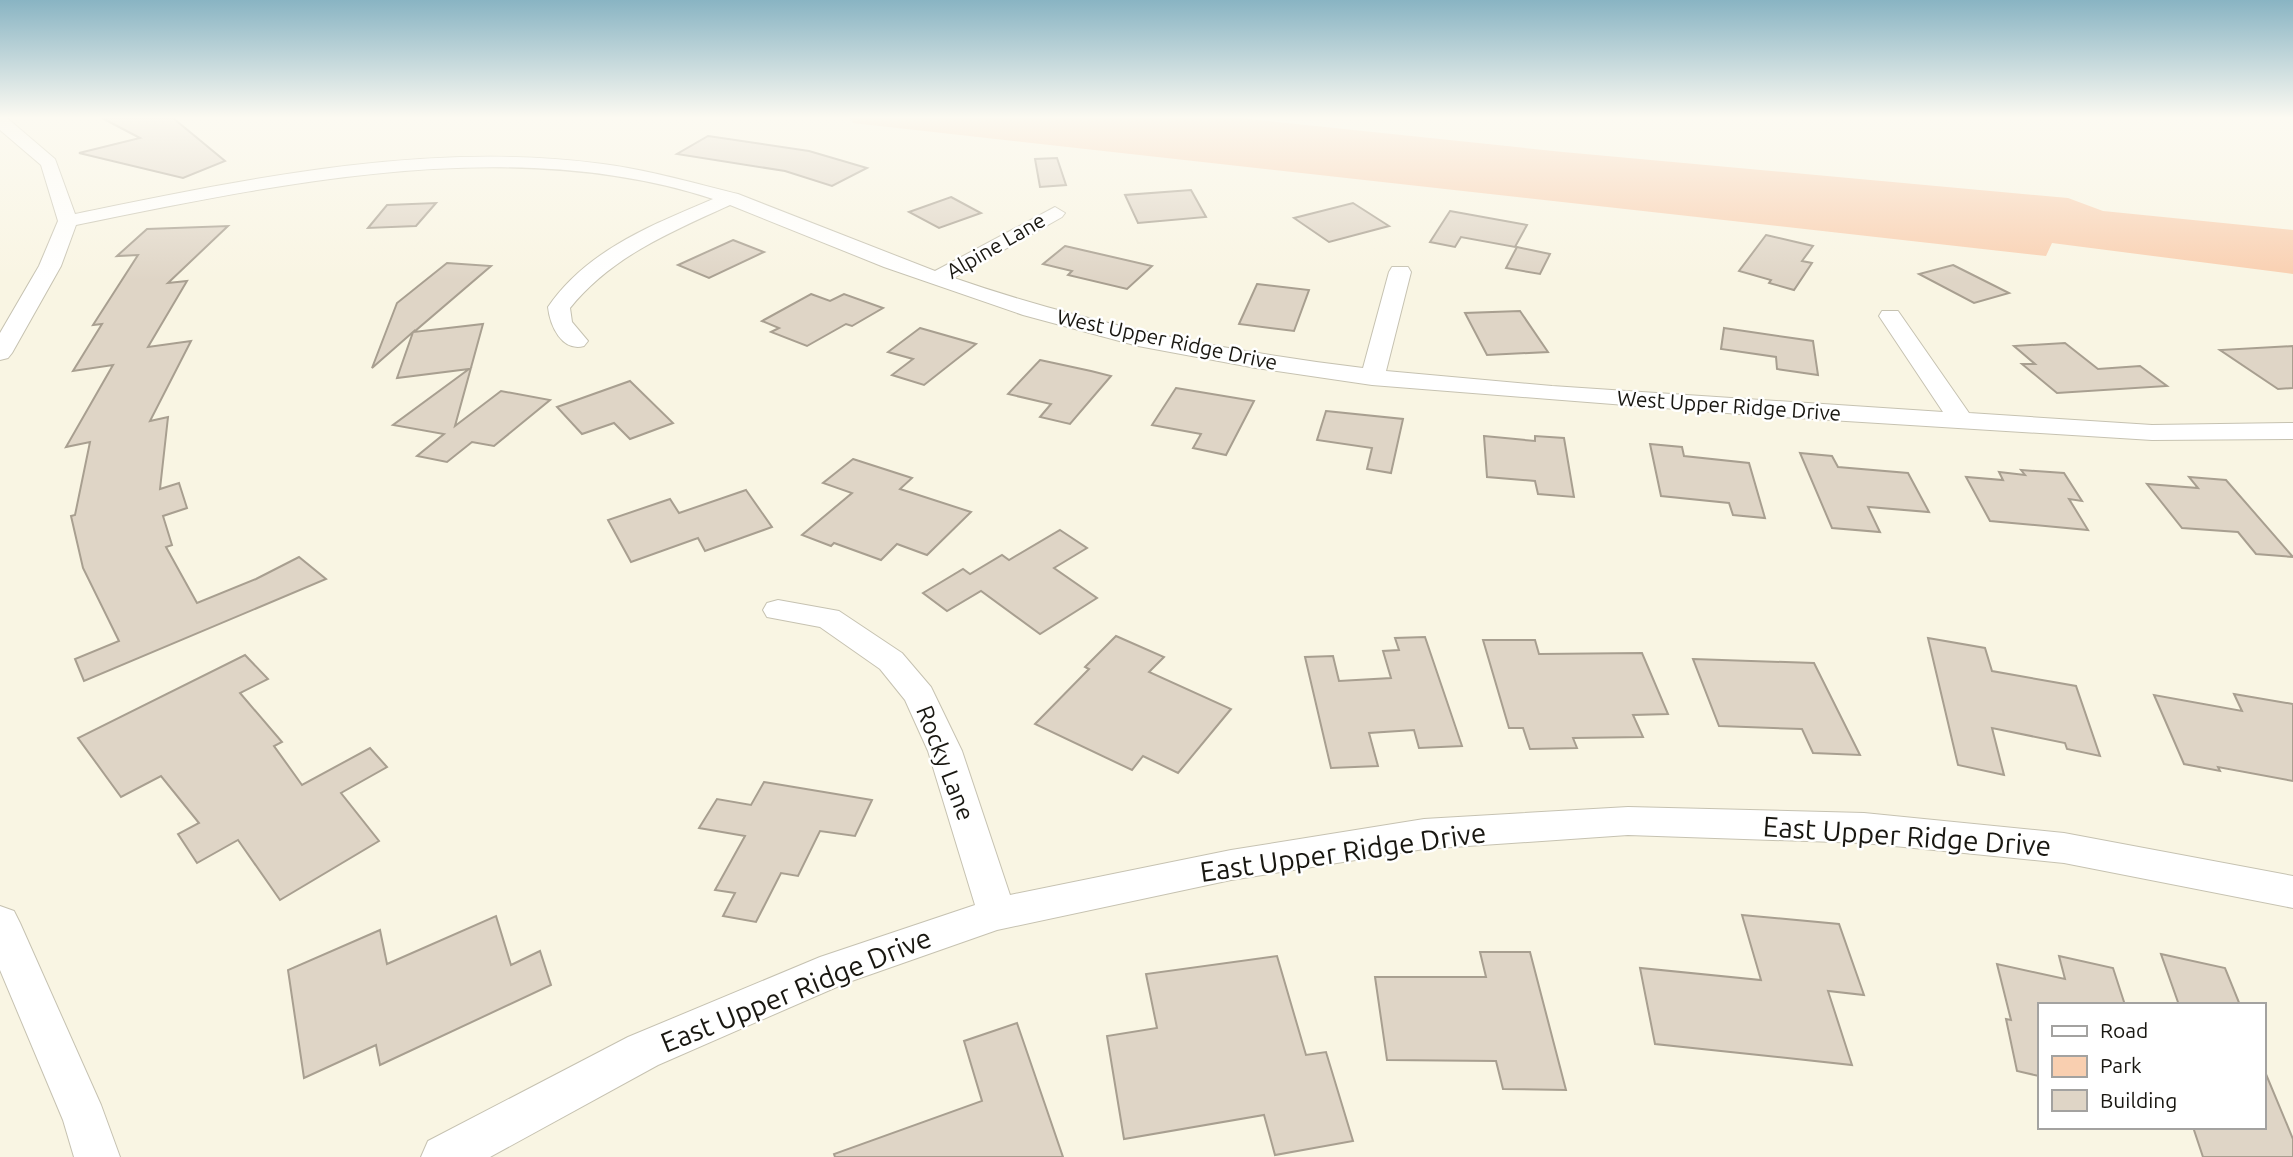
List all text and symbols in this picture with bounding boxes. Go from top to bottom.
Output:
street label: Alpine Lane [942,207,1049,283]
street label: West Upper Ridge Drive [1055,304,1280,374]
street label: West Upper Ridge Drive [1616,385,1842,425]
street label: Rocky Lane [911,702,980,824]
street label: East Upper Ridge Drive [1762,810,2052,861]
street label: East Upper Ridge Drive [1198,816,1488,887]
street label: East Upper Ridge Drive [656,921,936,1058]
legend [2038,1003,2265,1129]
text: Road [2100,1018,2148,1042]
text: Park [2100,1053,2142,1077]
text: Building [2100,1088,2177,1112]

